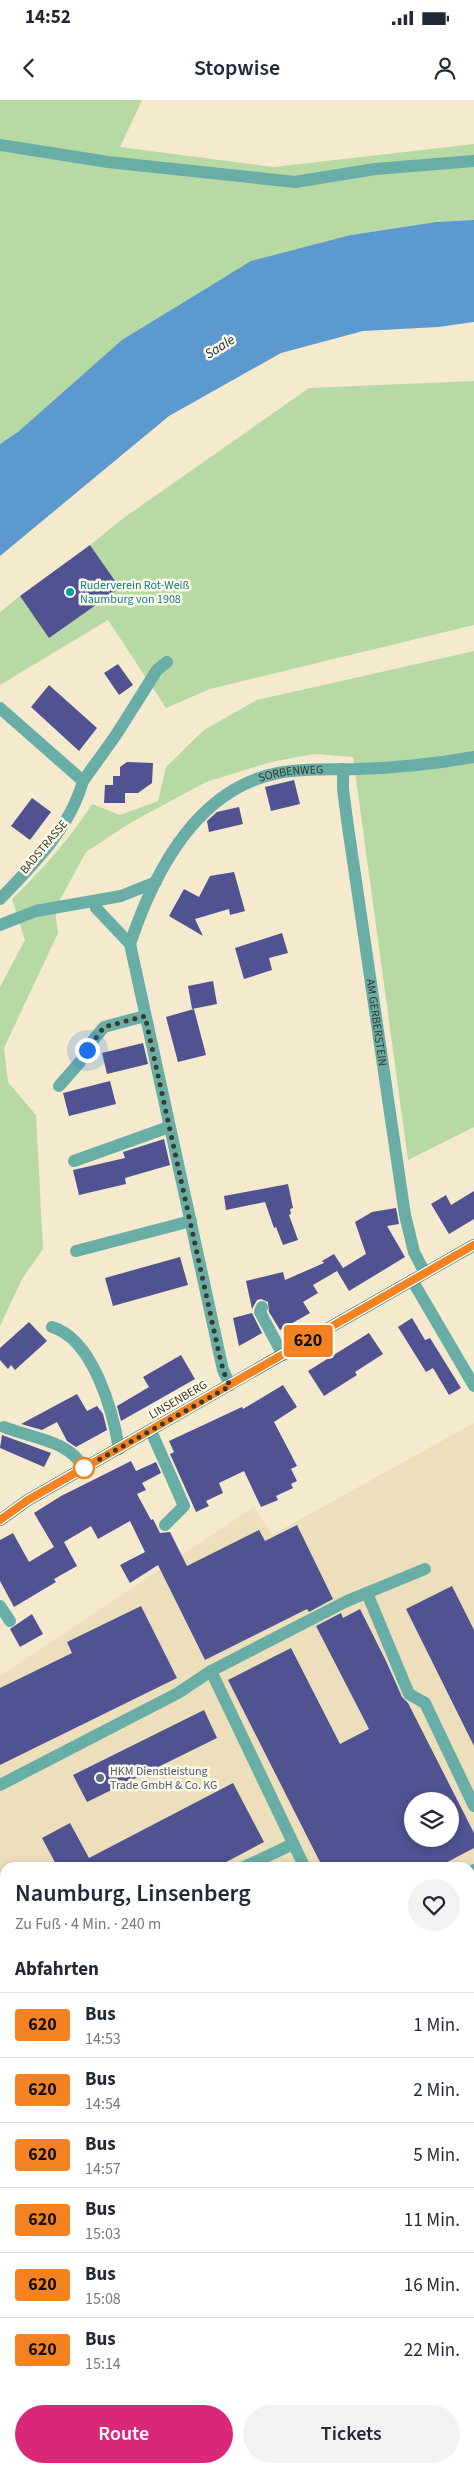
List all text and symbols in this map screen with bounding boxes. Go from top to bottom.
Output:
text: 14:52 [25,4,71,31]
text: Stopwise [194,52,280,84]
icon: back [15,54,43,82]
icon: person [431,54,459,82]
water label: Saale [201,330,239,364]
place label: Ruderverein Rot-Weiß Naumburg von 1908 [80,577,190,608]
marker: Ruderverein Rot-Weiß Naumburg von 1908 [64,586,76,598]
street label: SORBENWEG [256,761,323,786]
street label: BADSTRASSE [16,816,72,878]
street label: AM GERBERSTEIN [362,978,392,1067]
your location [75,1038,100,1063]
line badge: 620 [279,1325,337,1357]
text: 620 [294,1328,322,1353]
street label: LINSENBERG [146,1376,210,1424]
unlabelled marker [73,1457,95,1479]
place label: HKM Dienstleistung Trade GmbH & Co. KG [110,1763,217,1794]
marker: HKM Dienstleistung Trade GmbH & Co. KG [94,1772,106,1784]
map controls [404,1792,459,1847]
button: layers [404,1792,459,1847]
text: Naumburg, Linsenberg [15,1876,251,1911]
button: heart [408,1879,460,1931]
text: Zu Fuß · 4 Min. · 240 m [15,1913,161,1935]
text: Abfahrten [15,1956,99,1983]
text: Bus [85,2001,116,2028]
text: 620 [28,2012,57,2037]
text: 1 Min. [413,2012,460,2039]
text: 14:53 [85,2028,121,2050]
text: Bus [85,2066,116,2093]
text: 620 [28,2077,57,2102]
text: 2 Min. [413,2077,460,2104]
text: 14:54 [85,2093,121,2115]
text: Bus [85,2131,116,2158]
text: 620 [28,2142,57,2167]
text: 5 Min. [413,2142,460,2169]
text: 14:57 [85,2158,121,2180]
text: Bus [85,2196,116,2223]
text: 620 [28,2207,57,2232]
text: 11 Min. [404,2207,460,2234]
text: 15:03 [85,2223,121,2245]
text: Bus [85,2261,116,2288]
text: 620 [28,2272,57,2297]
text: 16 Min. [404,2272,460,2299]
text: 15:08 [85,2288,121,2310]
text: Bus [85,2326,116,2353]
text: 620 [28,2337,57,2362]
text: 22 Min. [404,2337,460,2364]
text: 15:14 [85,2353,121,2375]
button: Route [15,2405,233,2463]
button: Tickets [243,2405,460,2463]

